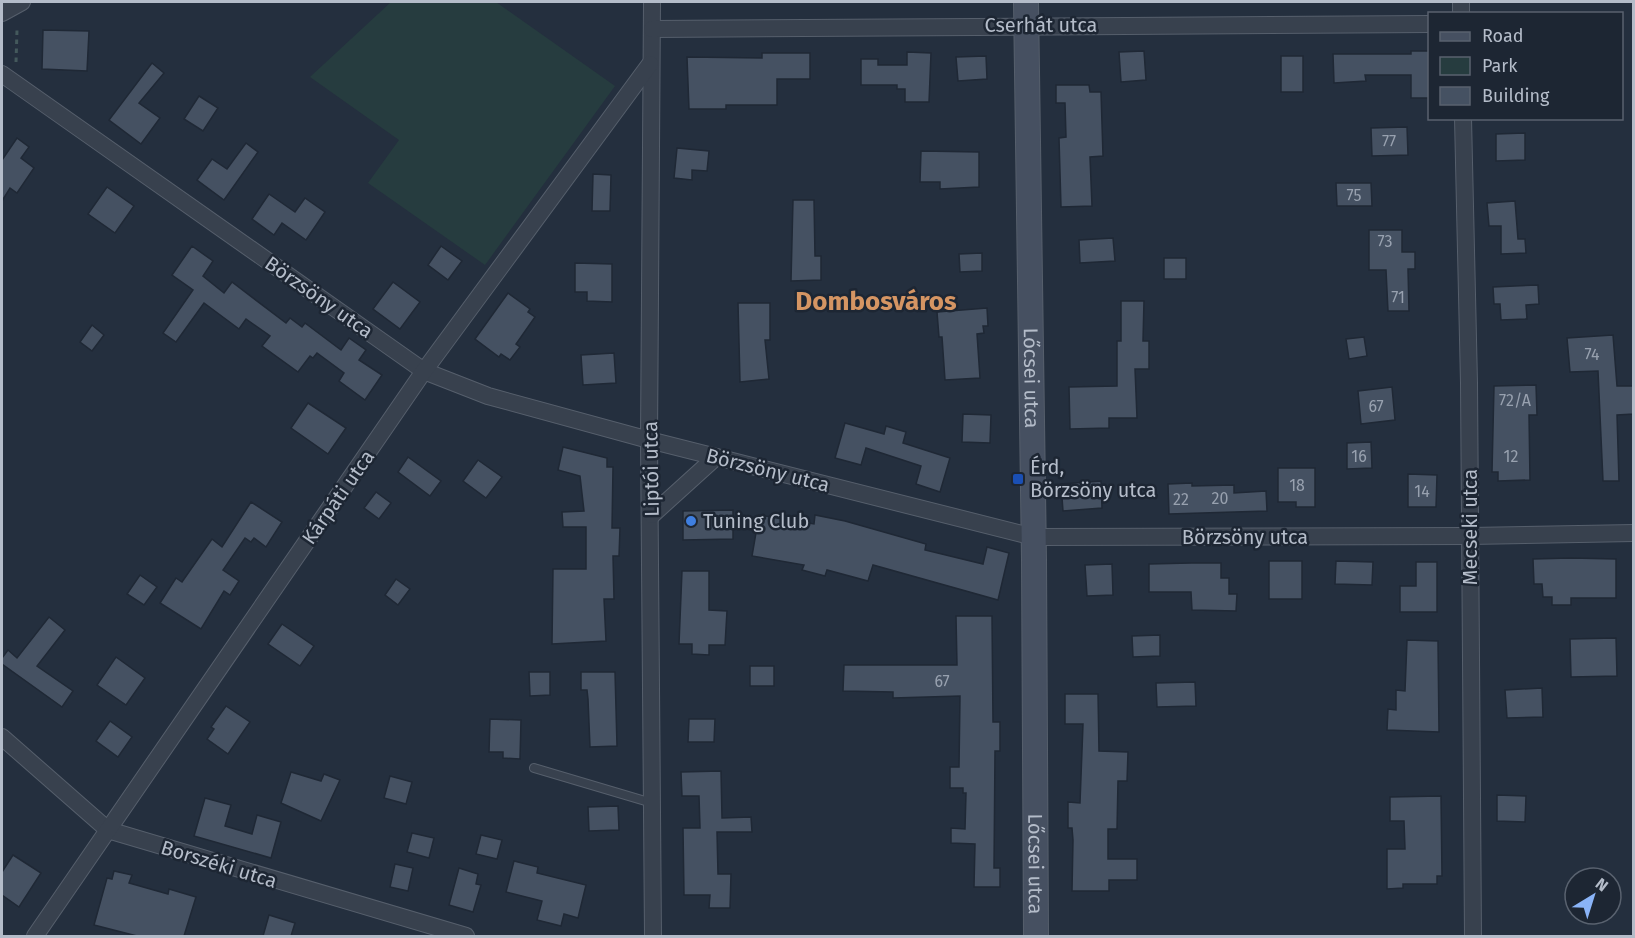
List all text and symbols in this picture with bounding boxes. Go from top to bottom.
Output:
legend [1428,12,1623,120]
street label: Cserhát utca [985,13,1097,37]
text: Road [1482,25,1524,47]
text: Park [1482,55,1518,77]
text: Building [1482,85,1550,107]
house number: 77 [1382,132,1396,151]
house number: 75 [1347,186,1361,205]
house number: 73 [1378,232,1392,251]
street label: Börzsöny utca [260,251,378,343]
district label: Dombosváros [795,286,957,317]
house number: 71 [1391,288,1405,307]
street label: Lőcsei utca [1019,327,1044,429]
house number: 74 [1585,345,1600,364]
house number: 72/A [1499,391,1532,410]
house number: 67 [1368,397,1384,416]
street label: Liptói utca [638,421,664,517]
street label: Börzsöny utca [704,443,832,497]
street label: Kárpáti utca [297,445,379,549]
house number: 16 [1351,447,1367,466]
house number: 12 [1504,447,1518,466]
place label: Érd, Börzsöny utca [1030,455,1157,502]
street label: Mecseki utca [1458,469,1482,585]
marker: Érd, Börzsöny utca [1011,472,1025,486]
house number: 18 [1289,476,1305,495]
house number: 14 [1414,482,1430,501]
house number: 20 [1212,489,1228,508]
house number: 22 [1173,490,1189,509]
place label: Tuning Club [703,509,809,533]
marker: Tuning Club [684,514,698,528]
street label: Börzsöny utca [1182,525,1308,549]
house number: 67 [934,672,950,691]
street label: Lőcsei utca [1023,814,1048,914]
street label: Borszéki utca [158,835,280,893]
north arrow [1563,866,1623,926]
text: N [1592,874,1612,895]

